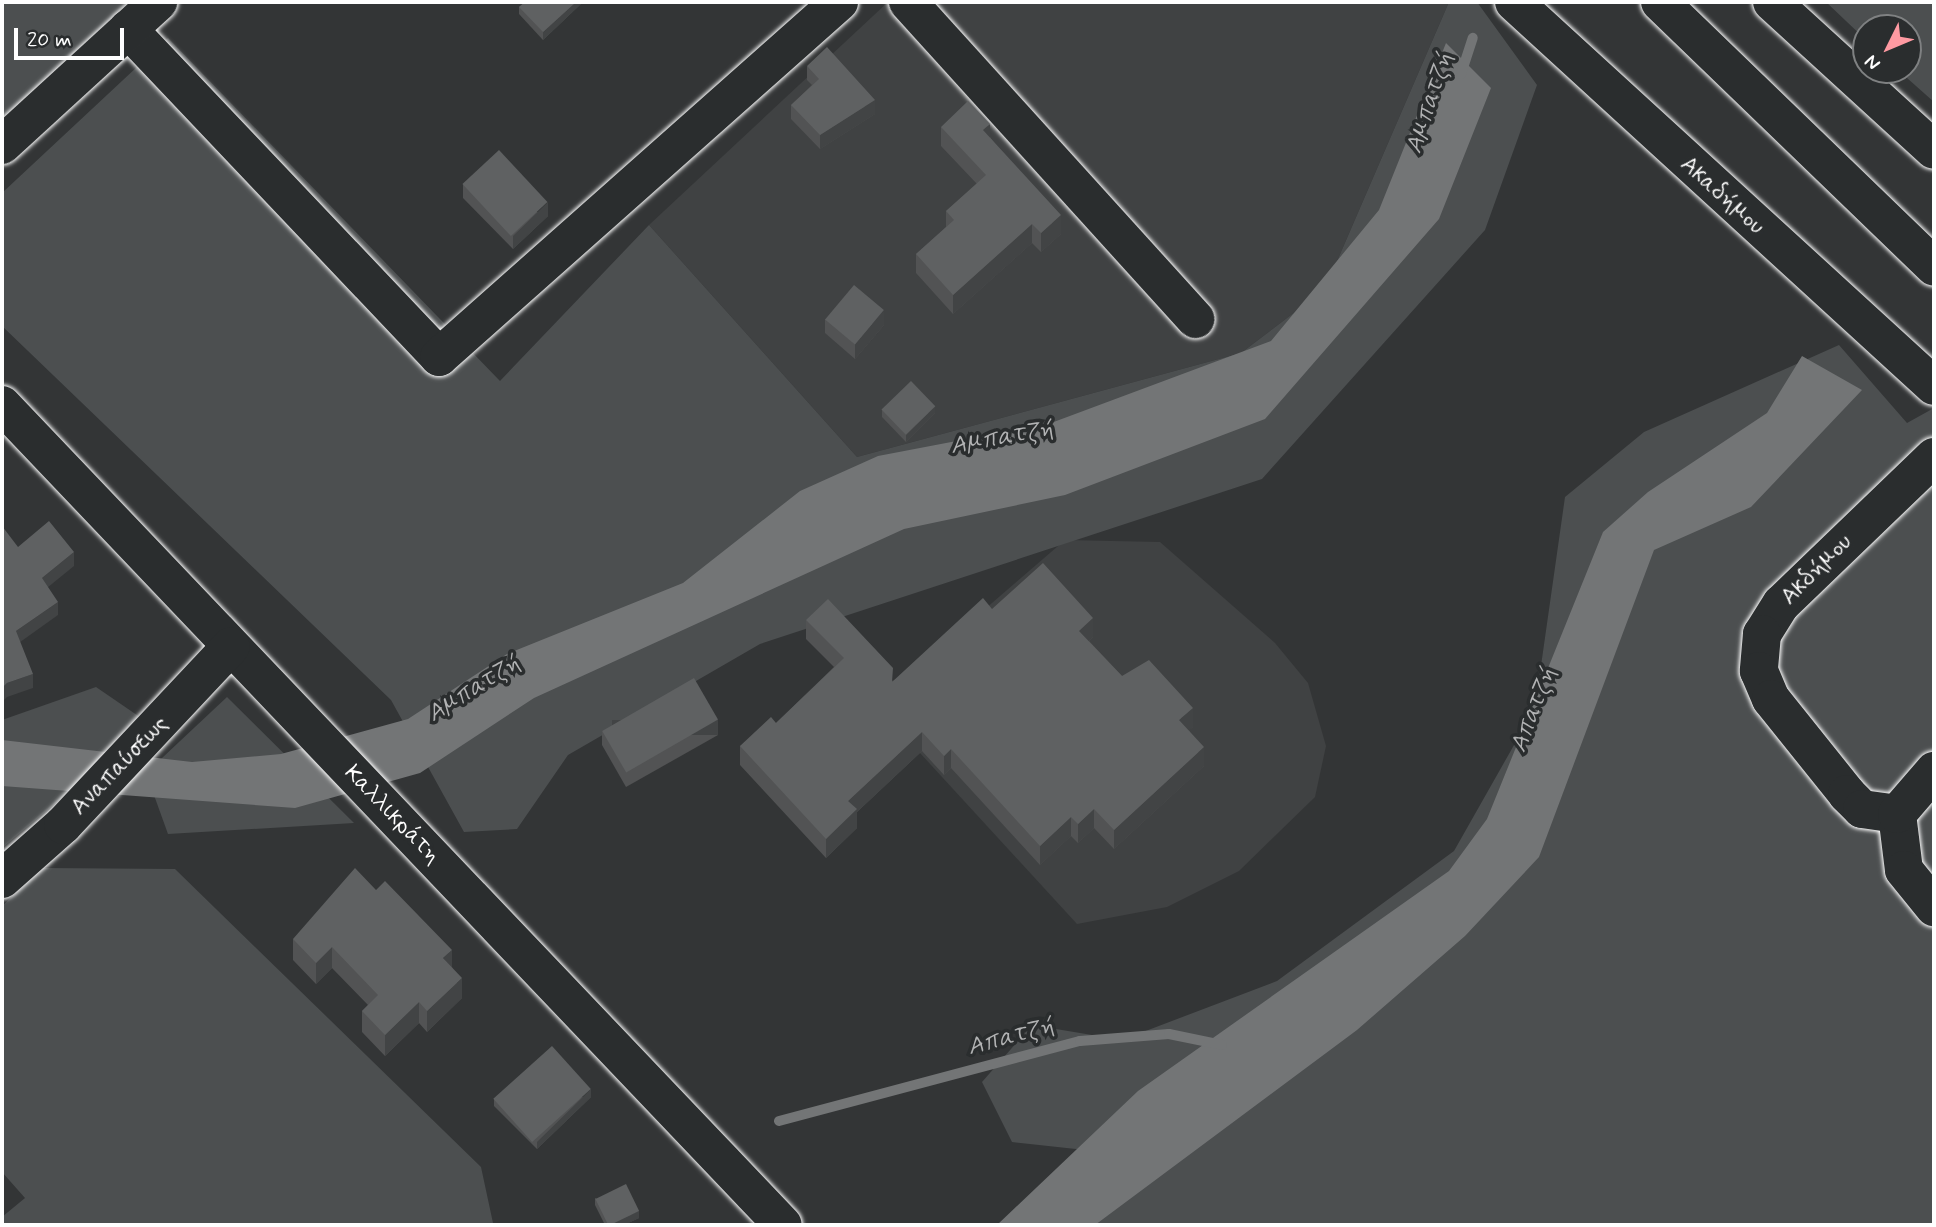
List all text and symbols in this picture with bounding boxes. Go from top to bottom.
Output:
scale bar [18,14,128,58]
north arrow [1852,14,1922,84]
text: 20 m [27,26,72,54]
water label: Αμπατζή [1400,49,1460,157]
text: N [1859,49,1886,75]
street label: Ακαδήμου [1674,151,1770,241]
water label: Αμπατζή [948,415,1056,461]
street label: Ακδήμου [1776,529,1858,611]
water label: Αμπατζή [422,649,526,729]
water label: Απατζή [1505,664,1563,756]
street label: Αναπαύσεως [66,711,174,821]
street label: Καλλικράτη [338,760,446,870]
water label: Απατζή [965,1012,1057,1062]

